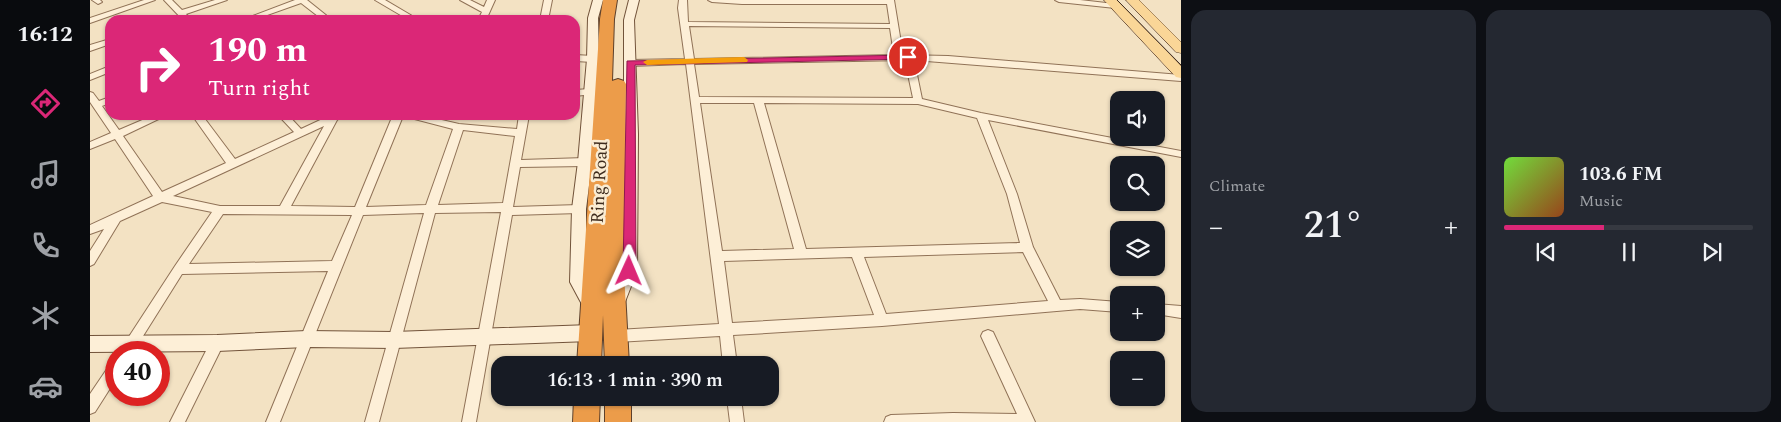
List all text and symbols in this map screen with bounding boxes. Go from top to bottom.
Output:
text: 16:12 [17,18,73,51]
text: 190 m [208,24,307,77]
icon: right [125,35,190,100]
pin [887,36,929,78]
icon: arrive [894,43,922,71]
text: Turn right [208,72,310,105]
icon: directions [28,86,63,121]
map controls [1110,91,1165,406]
button: sound [1110,91,1165,146]
street label: Ring Road [584,140,615,224]
button: search [1110,156,1165,211]
icon: music [28,157,63,192]
text: 103.6 FM [1579,160,1662,189]
text: Climate [1209,174,1265,198]
text: Music [1579,189,1623,213]
text: 21° [1304,197,1363,255]
text: − [1209,206,1223,249]
text: + [1444,206,1458,249]
button: layers [1110,221,1165,276]
icon: phone [28,228,63,263]
icon: previous [1532,238,1560,266]
icon: pause [1615,238,1643,266]
icon: next [1698,238,1726,266]
position arrow [602,244,654,296]
button: + [1110,286,1165,341]
icon: climate [28,298,63,333]
speed limit sign: 40 [105,341,170,406]
button: − [1110,351,1165,406]
text: 16:13 · 1 min · 390 m [547,366,723,395]
icon: car [28,369,63,404]

